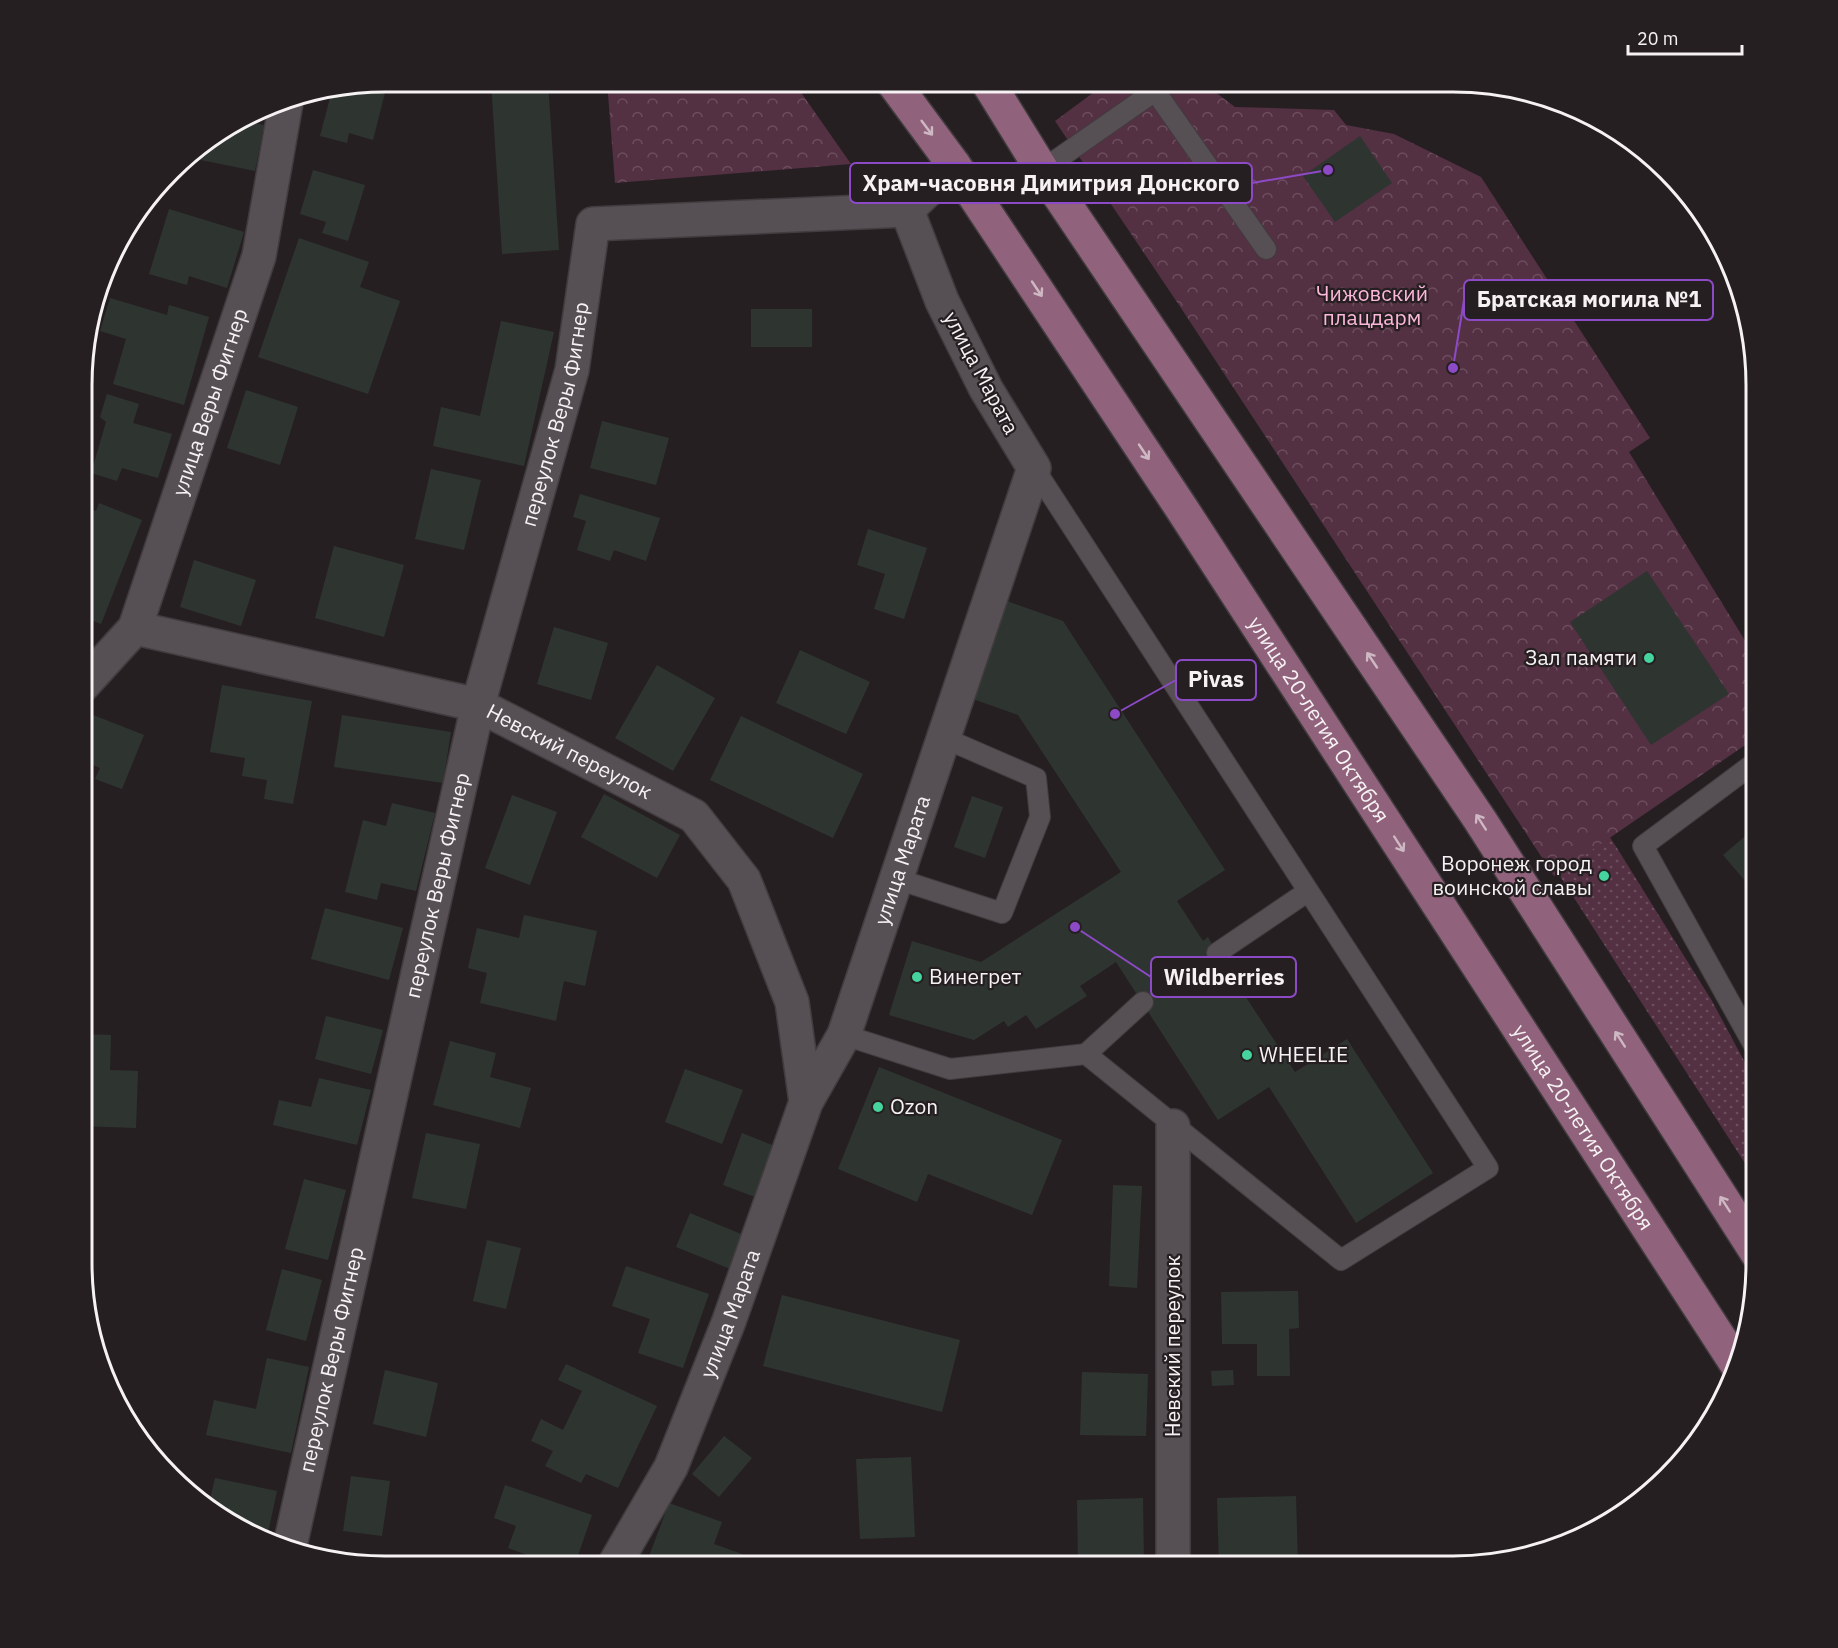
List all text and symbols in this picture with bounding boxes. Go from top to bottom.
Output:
scale bar [1628,18,1742,56]
text: 20 m [1637,27,1679,50]
one-way arrow [920,120,933,136]
callout: Храм-часовня Димитрия Донского [850,163,1252,203]
text: Храм-часовня Димитрия Донского [862,168,1240,197]
park label: Чижовский плацдарм [1316,279,1428,331]
one-way arrow [1031,280,1043,297]
callout: Братская могила №1 [1464,280,1713,320]
text: Братская могила №1 [1477,284,1701,313]
street label: переулок Веры Фигнер [514,300,595,530]
street label: улица Веры Фигнер [165,305,254,500]
street label: улица Марата [938,306,1026,439]
one-way arrow [1138,443,1151,460]
street label: улица 20-летия Октября [1242,610,1396,827]
place label: Зал памяти [1525,643,1637,671]
marker: Зал памяти [1642,651,1656,665]
one-way arrow [1366,652,1378,669]
callout: Pivas [1176,660,1256,700]
text: Pivas [1188,664,1244,693]
street label: Невский переулок [482,697,657,805]
street label: переулок Веры Фигнер [398,770,475,1001]
street label: улица Марата [867,791,936,929]
one-way arrow [1475,814,1487,831]
one-way arrow [1394,835,1406,852]
place label: Воронеж город воинской славы [1432,849,1592,901]
marker: Воронеж город воинской славы [1597,869,1611,883]
callout: Wildberries [1151,957,1296,997]
place label: Винегрет [929,962,1022,990]
text: Wildberries [1163,962,1285,991]
marker: Винегрет [910,970,924,984]
street label: улица 20-летия Октября [1507,1018,1661,1235]
one-way arrow [1614,1031,1626,1048]
place label: WHEELIE [1259,1040,1348,1068]
marker: WHEELIE [1240,1048,1254,1062]
place label: Ozon [890,1092,938,1120]
marker: Ozon [871,1100,885,1114]
one-way arrow [1718,1196,1730,1213]
street label: переулок Веры Фигнер [292,1244,369,1475]
street label: улица Марата [693,1245,766,1382]
street label: Невский переулок [1158,1255,1186,1437]

